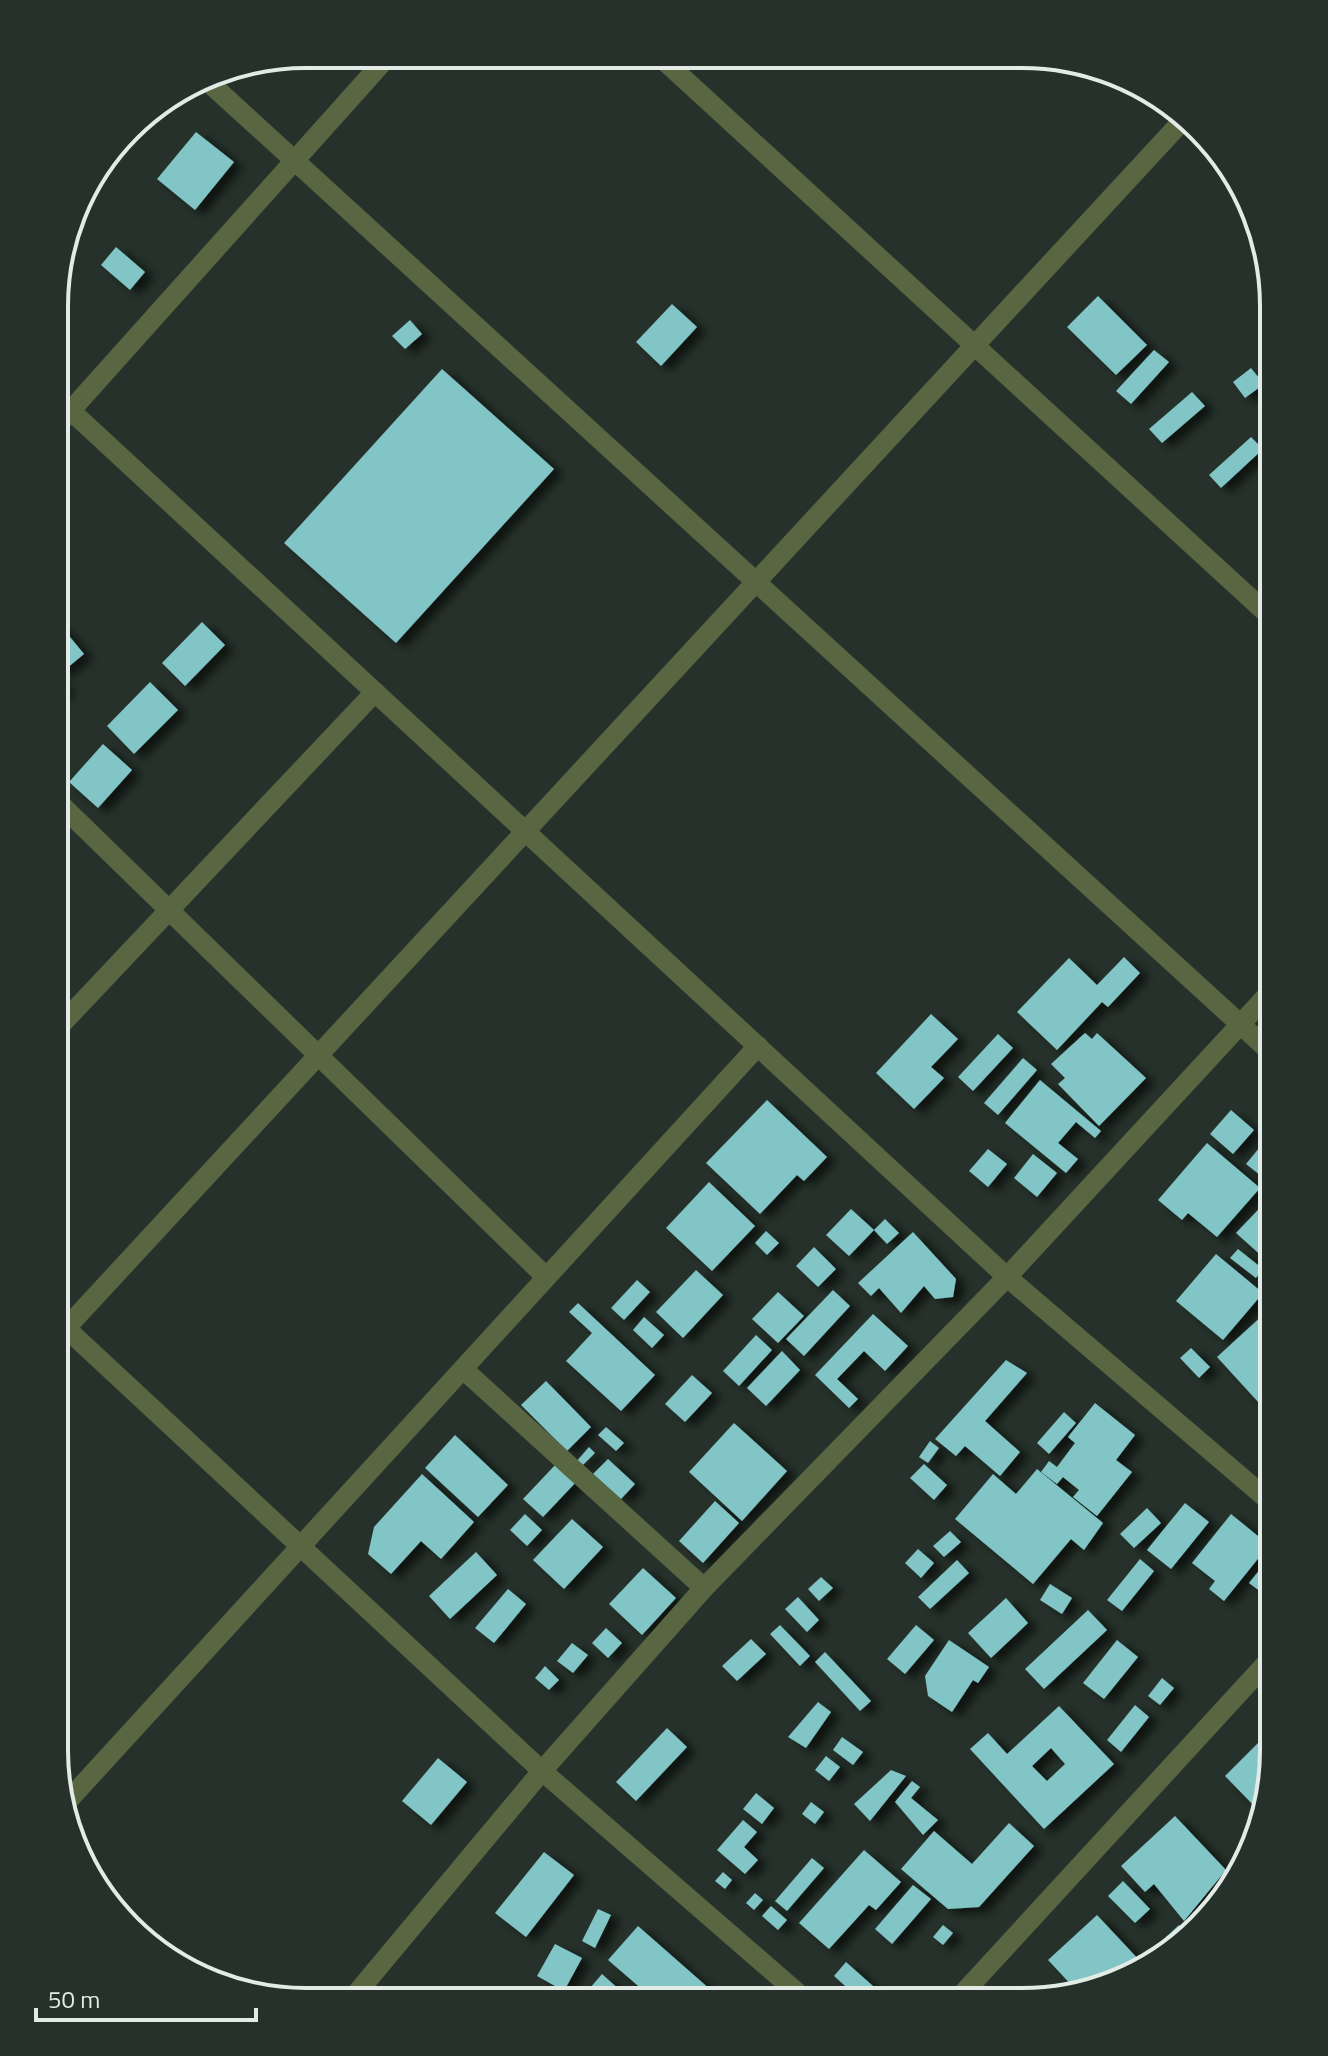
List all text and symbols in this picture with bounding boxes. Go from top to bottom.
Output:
scale bar [36,1972,256,2022]
text: 50 m [48,1981,100,2017]

